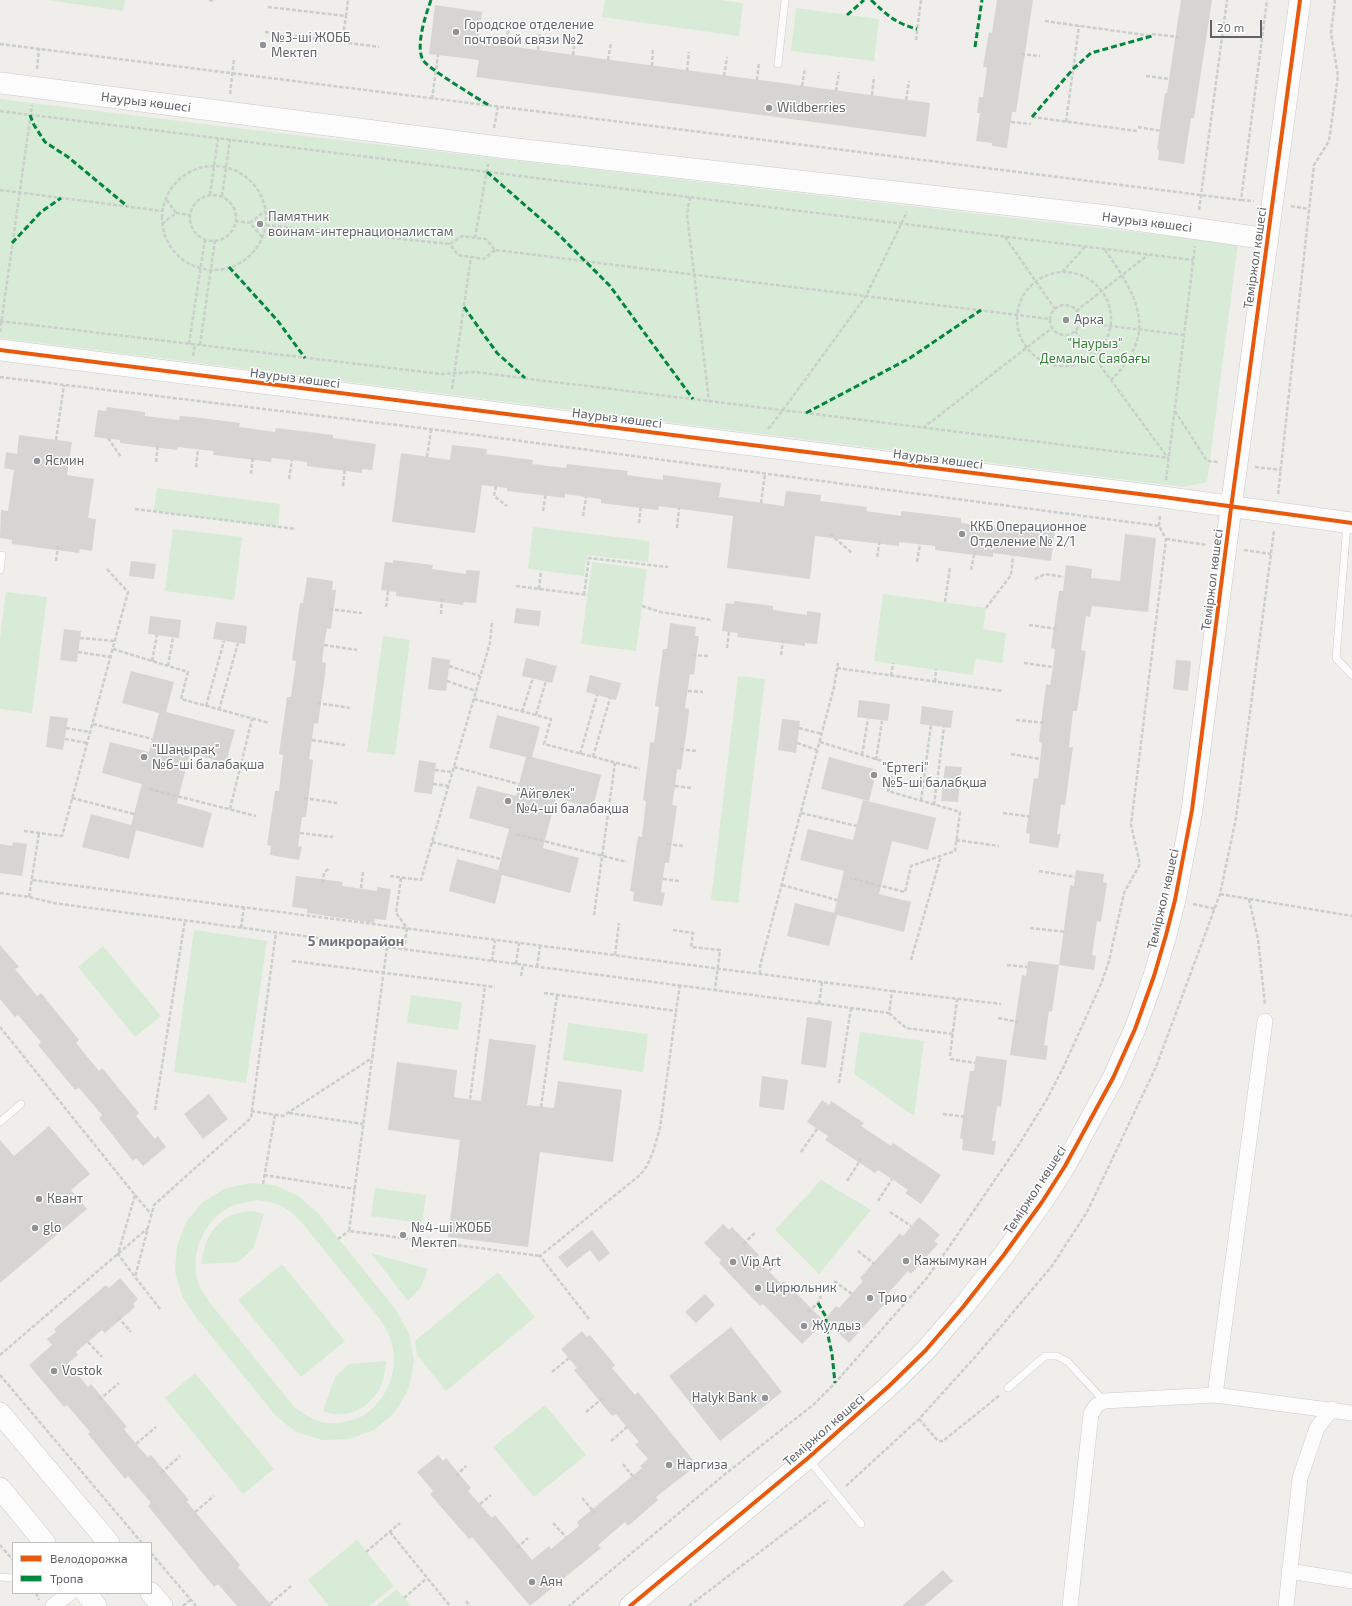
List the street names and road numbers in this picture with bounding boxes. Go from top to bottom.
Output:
street label: Наурыз көшесі [100,89,192,115]
street label: Теміржол көшесі [1240,206,1270,310]
street label: Наурыз көшесі [1101,209,1193,235]
street label: Наурыз көшесі [249,365,341,391]
street label: Наурыз көшесі [571,405,663,431]
street label: Наурыз көшесі [892,446,984,472]
street label: Теміржол көшесі [1198,528,1226,632]
street label: Теміржол көшесі [1144,847,1182,951]
street label: Теміржол көшесі [1000,1143,1070,1237]
street label: Теміржол көшесі [780,1390,868,1470]

